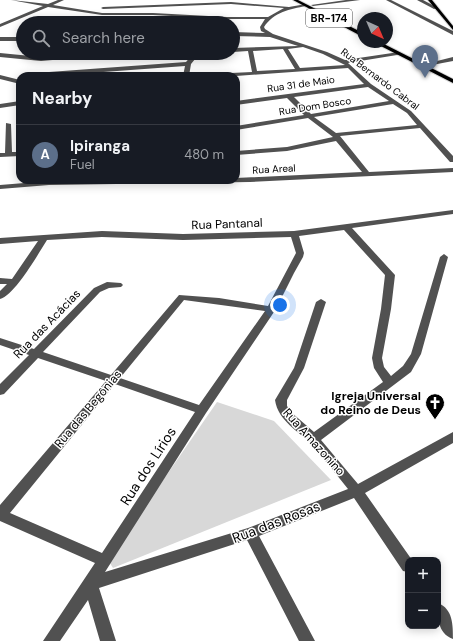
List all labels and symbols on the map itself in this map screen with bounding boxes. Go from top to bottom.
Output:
road number: BR-174 [306,9,352,27]
north arrow [357,12,393,48]
street label: Rua Bernardo Cabral [338,45,422,113]
pin: A [412,45,438,78]
street label: Rua 31 de Maio [266,73,336,95]
street label: Rua Dom Bosco [278,94,352,118]
street label: Rua Areal [252,161,296,177]
street label: Rua Pantanal [191,215,263,233]
street label: Rua das Acácias [10,286,84,362]
your location [270,295,290,315]
street label: Rua das Begônias [51,367,125,451]
place label: Igreja Universal do Reino de Deus [320,388,421,418]
church icon: Igreja Universal do Reino de Deus [424,392,446,420]
street label: Rua Amazonino [280,405,348,479]
street label: Rua dos Lírios [116,423,180,509]
street label: Rua das Rosas [230,497,322,547]

